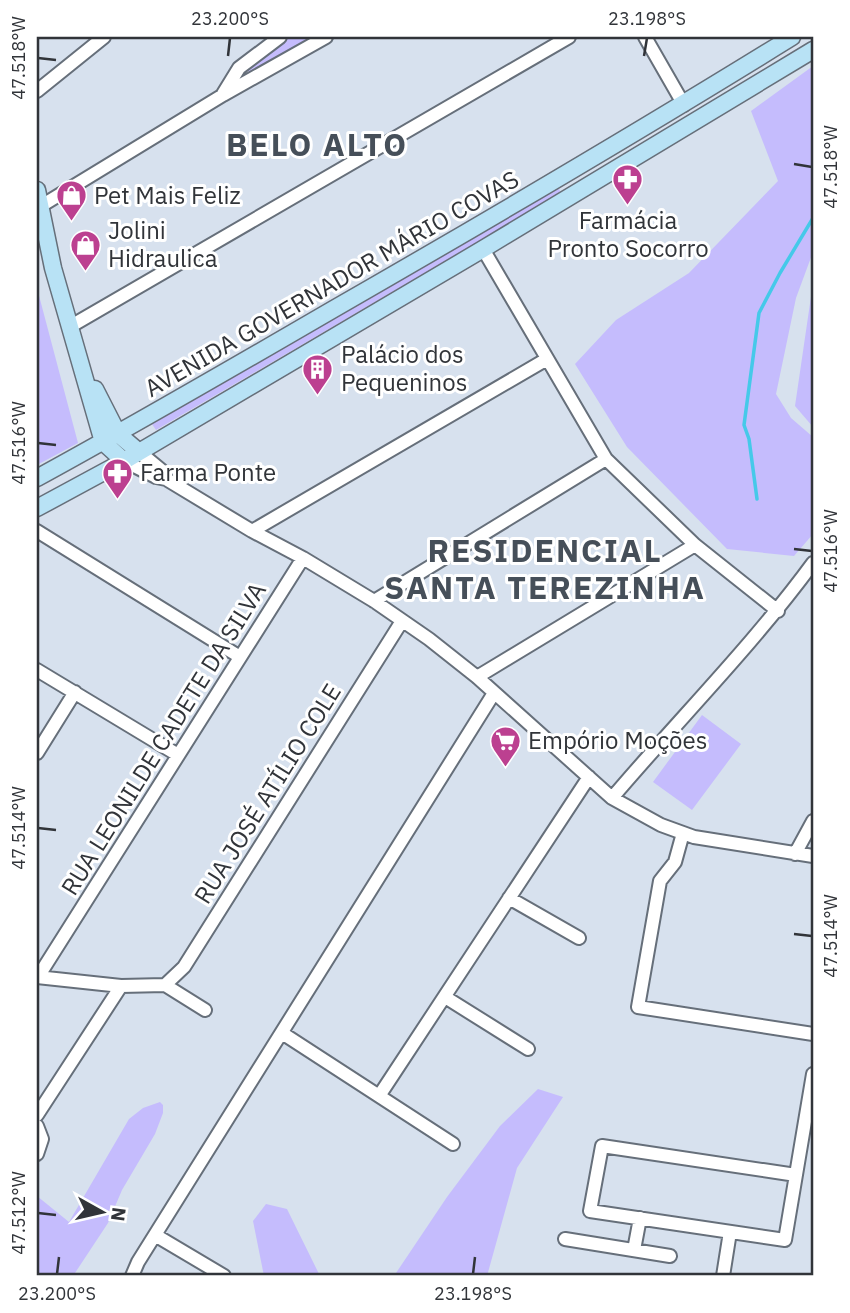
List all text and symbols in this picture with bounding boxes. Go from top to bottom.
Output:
text: 23.200°S [191,7,269,30]
text: 23.198°S [608,7,686,30]
text: 47.518°W [7,16,30,100]
district label: BELO ALTO [226,123,408,165]
text: 47.518°W [819,125,842,209]
pharmacy icon: Farmácia Pronto Socorro [611,162,645,206]
street label: AVENIDA GOVERNADOR MÁRIO COVAS [139,163,524,404]
shop icon: Pet Mais Feliz [54,179,88,223]
place label: Pet Mais Feliz [94,179,241,211]
place label: Farmácia Pronto Socorro [547,204,709,264]
place label: Jolini Hidraulica [108,214,218,274]
shop icon: Jolini Hidraulica [68,228,102,272]
place label: Palácio dos Pequeninos [341,338,467,398]
building icon: Palácio dos Pequeninos [301,352,335,396]
text: 47.516°W [7,401,30,485]
pharmacy icon: Farma Ponte [100,456,134,500]
place label: Farma Ponte [140,456,276,488]
text: 47.516°W [819,509,842,593]
district label: RESIDENCIAL SANTA TEREZINHA [384,529,706,608]
street label: RUA LEONILDE CADETE DA SILVA [53,576,273,901]
street label: RUA JOSÉ ATÍLIO COLE [186,677,348,910]
supermarket icon: Empório Moções [488,724,522,768]
place label: Empório Moções [528,724,707,756]
text: 47.514°W [7,786,30,870]
text: 47.514°W [819,894,842,978]
text: 47.512°W [7,1171,30,1255]
north arrow [66,1176,136,1246]
text: N [106,1206,132,1223]
text: 23.200°S [18,1282,96,1305]
text: 23.198°S [434,1282,512,1305]

